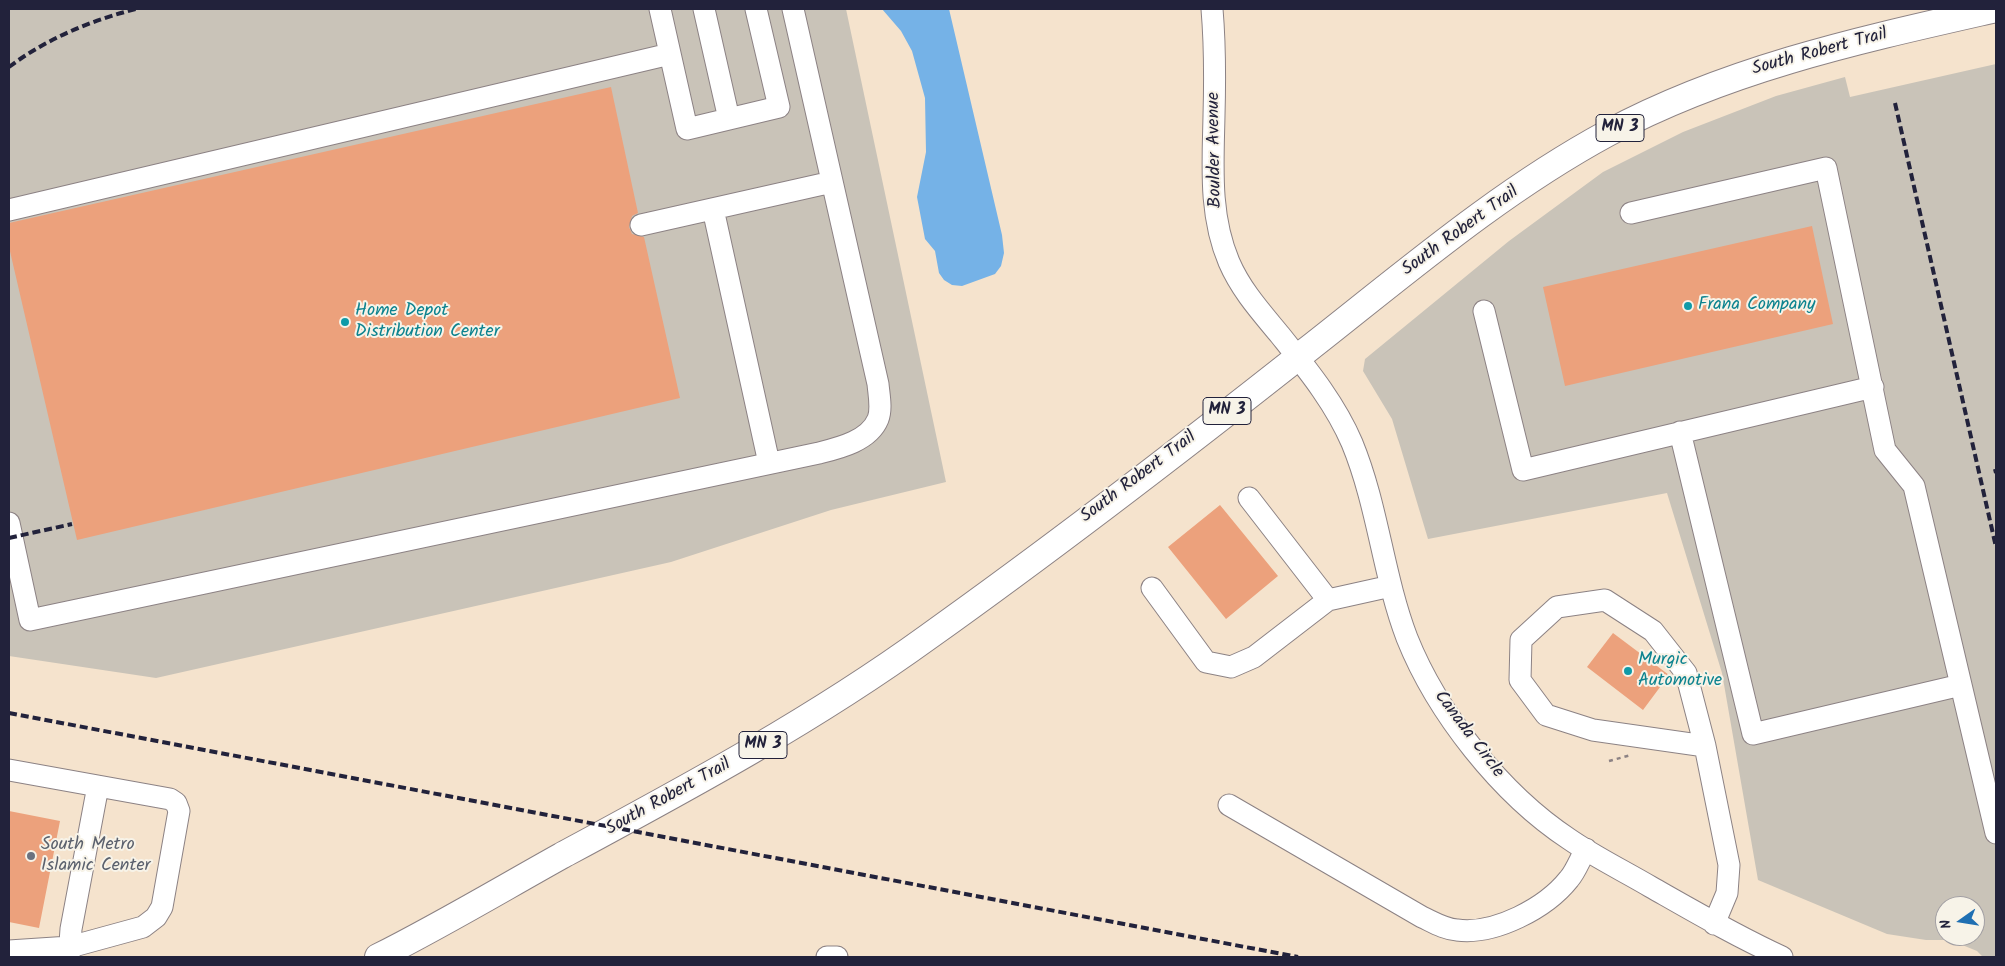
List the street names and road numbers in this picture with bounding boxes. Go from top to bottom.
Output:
street label: South Robert Trail [1750,25,1890,81]
street label: Boulder Avenue [1204,92,1228,208]
road number: MN 3 [1596,115,1644,142]
street label: South Robert Trail [1398,182,1524,282]
road number: MN 3 [1203,398,1251,424]
street label: South Robert Trail [1077,427,1201,529]
street label: Canada Circle [1428,687,1508,783]
road number: MN 3 [739,732,787,758]
street label: South Robert Trail [603,755,735,841]

